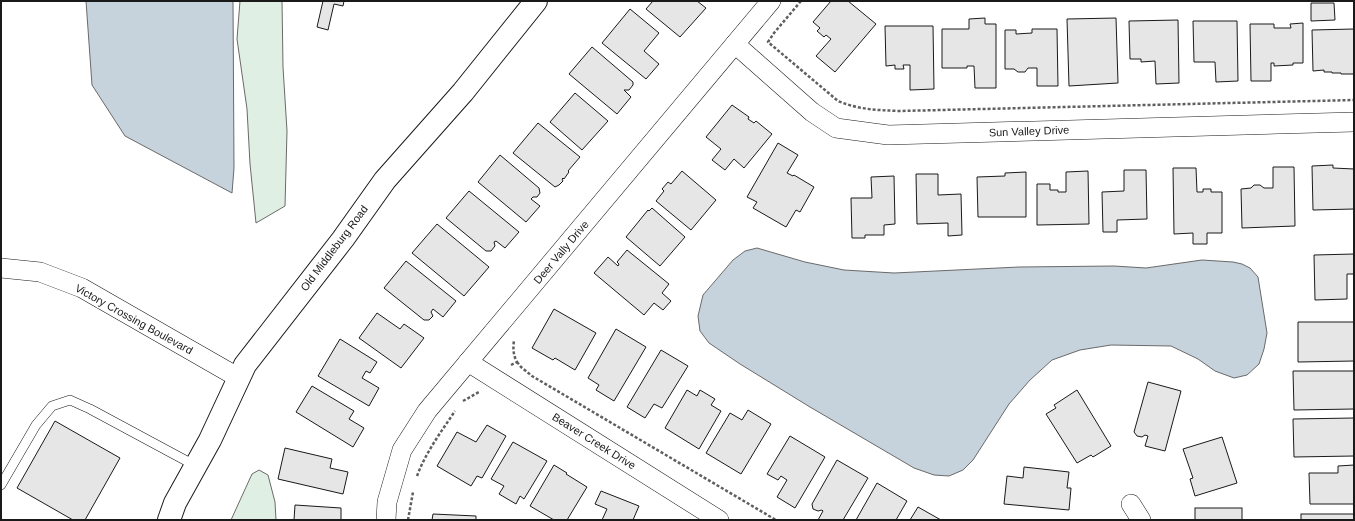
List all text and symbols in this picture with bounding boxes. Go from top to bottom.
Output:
street label: Sun Valley Drive [989,124,1069,138]
street label: Old Middleburg Road [298,203,370,293]
street label: Deer Vally Drive [531,218,591,286]
street label: Victory Crossing Boulevard [73,282,195,356]
street label: Beaver Creek Drive [550,410,638,472]

